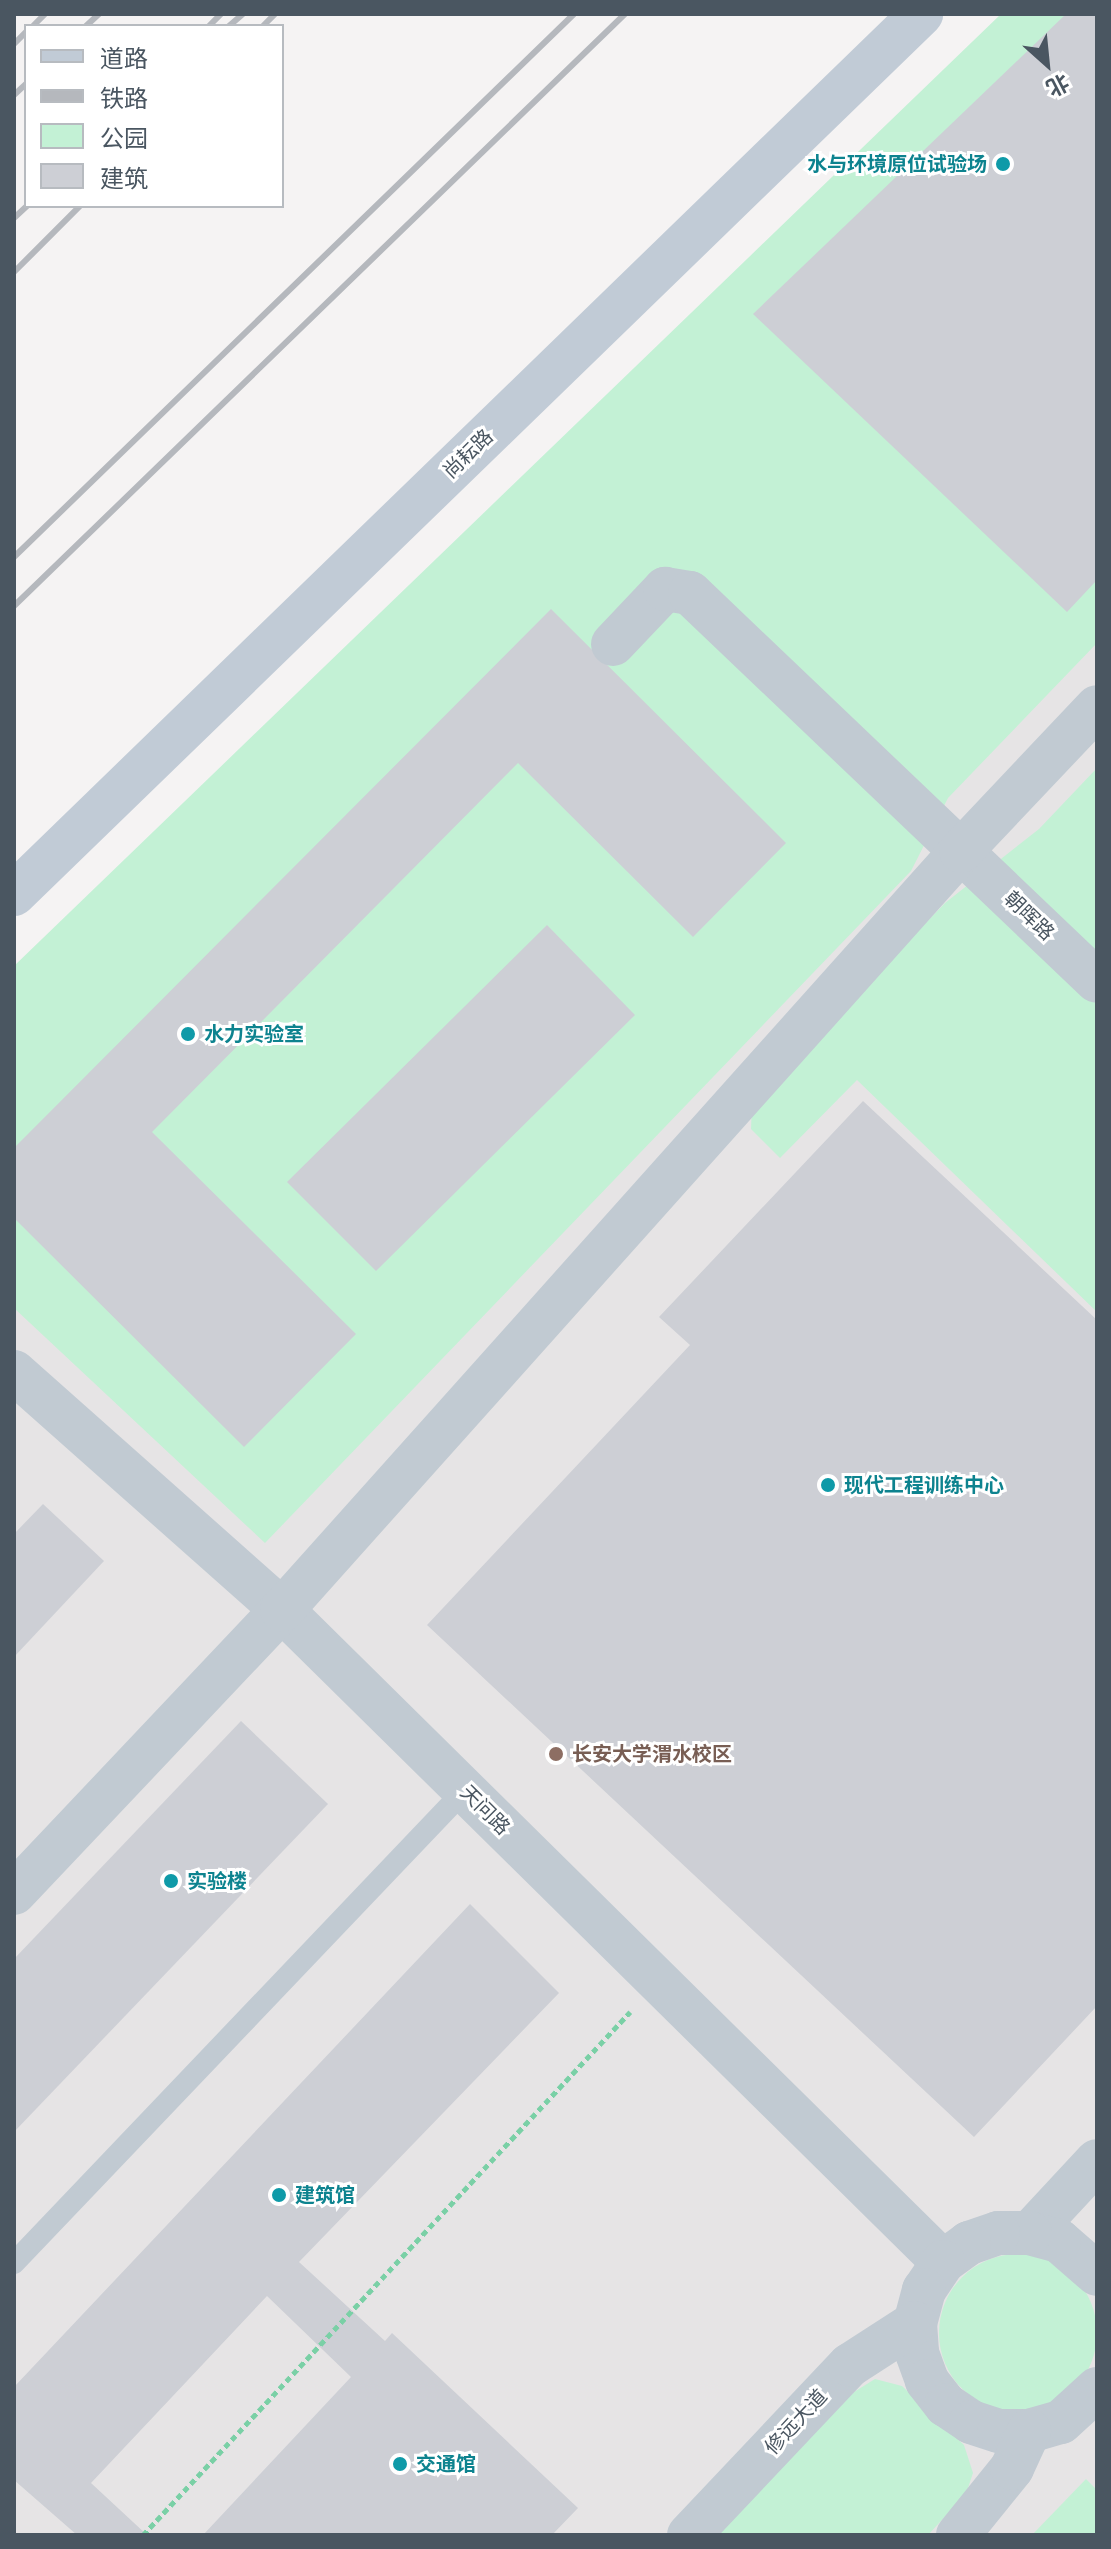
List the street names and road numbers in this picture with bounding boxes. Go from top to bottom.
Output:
street label: 尚耘路 [438,425,498,483]
street label: 朝晖路 [999,887,1059,945]
street label: 天问路 [455,1780,515,1840]
street label: 修远大道 [760,2385,832,2459]

